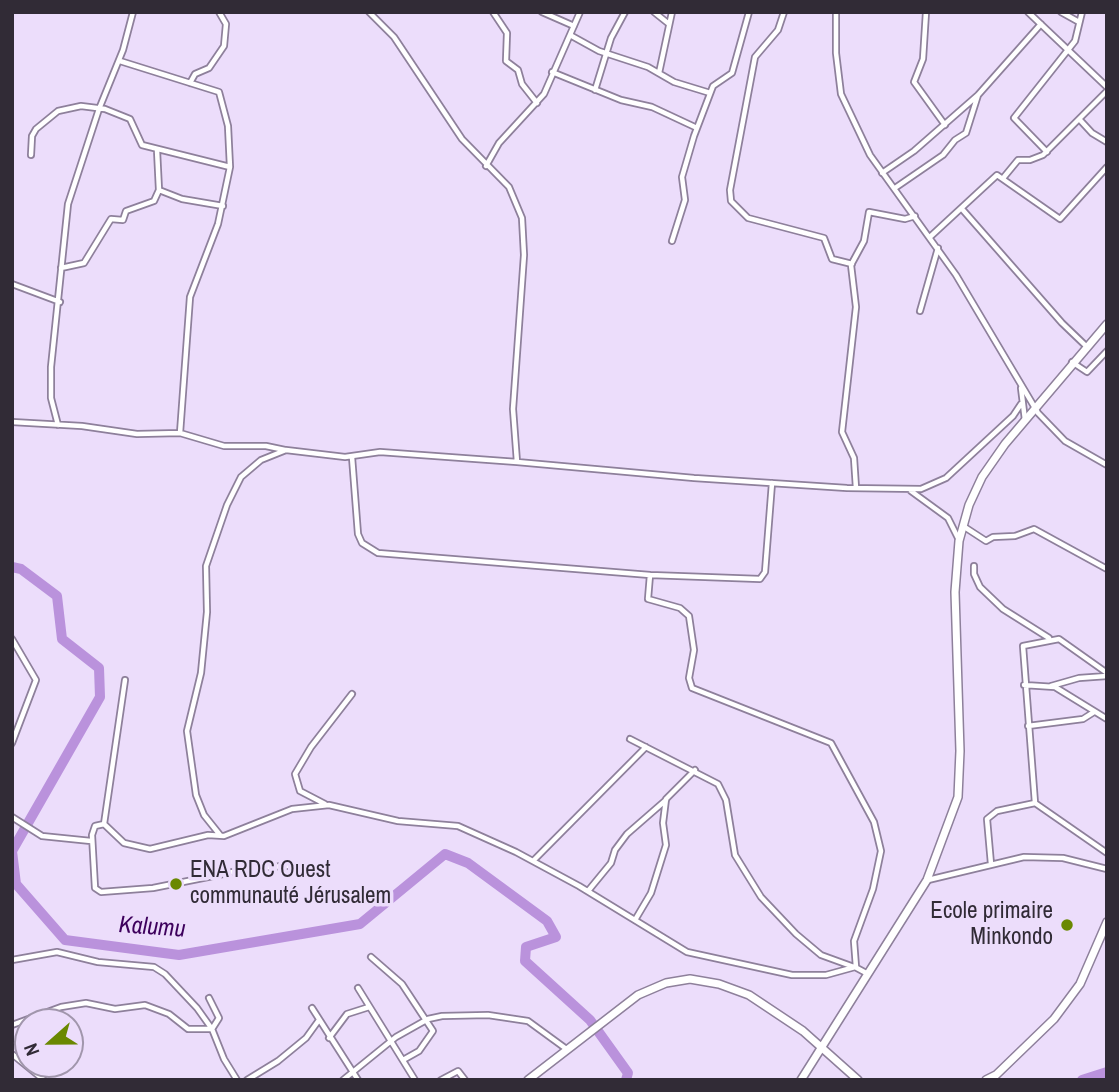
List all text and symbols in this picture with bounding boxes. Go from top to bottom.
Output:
place label: ENA RDC Ouest communauté Jérusalem [190,857,391,911]
marker: ENA RDC Ouest communauté Jérusalem [168,876,184,892]
place label: Ecole primaire Minkondo [930,898,1053,952]
water label: Kalumu [118,911,186,945]
marker: Ecole primaire Minkondo [1059,917,1075,933]
north arrow [14,1008,84,1078]
text: N [17,1040,45,1060]

